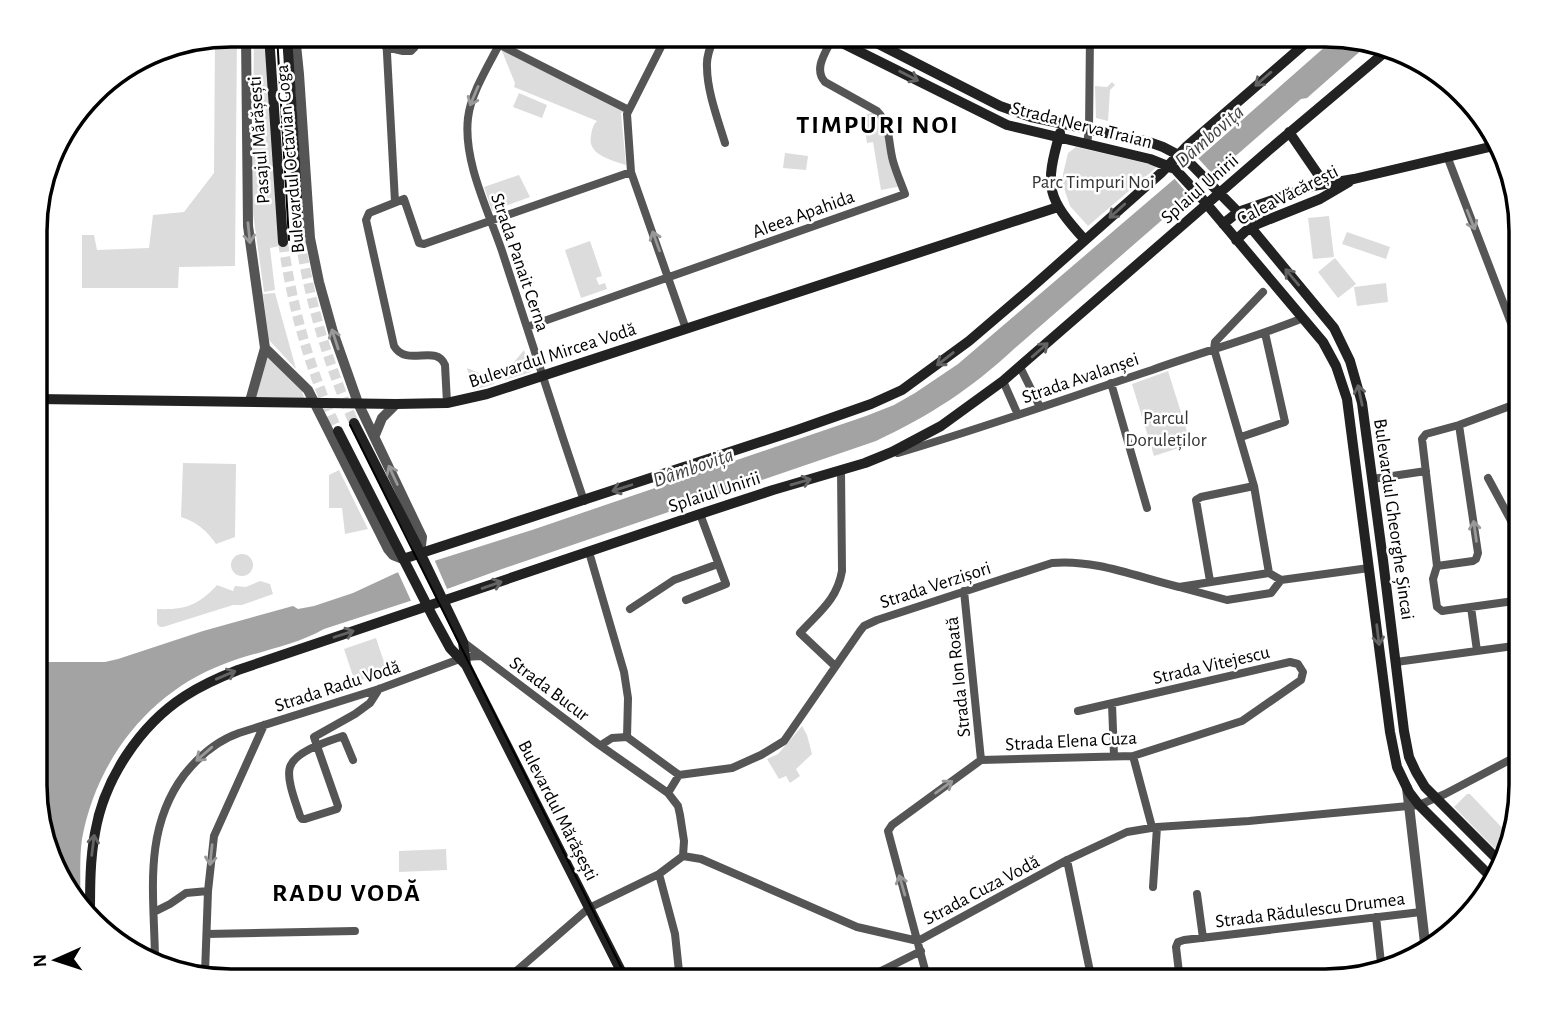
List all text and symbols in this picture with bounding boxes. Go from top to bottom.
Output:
street label: Bulevardul Octavian Goga [273,63,308,254]
one-way arrow [898,69,919,83]
one-way arrow [1255,71,1273,87]
street label: Pasajul Mărășești [246,75,274,204]
one-way arrow [467,85,480,107]
street label: Strada Nerva Traian [1009,99,1154,152]
water label: Dâmbovița [1171,101,1249,173]
district label: TIMPURI NOI [796,112,960,138]
street label: Splaiul Unirii [1158,151,1242,228]
street label: Calea Văcărești [1234,162,1342,230]
park label: Parc Timpuri Noi [1031,173,1155,192]
street label: Aleea Apahida [750,187,857,242]
street label: Strada Panait Cerna [487,191,552,334]
one-way arrow [1109,203,1127,219]
one-way arrow [1465,209,1478,231]
one-way arrow [243,221,256,244]
one-way arrow [649,231,661,253]
one-way arrow [1284,269,1300,287]
street label: Bulevardul Mircea Vodă [466,319,639,391]
one-way arrow [328,328,341,350]
one-way arrow [1031,342,1049,358]
street label: Strada Avalanșei [1020,350,1142,408]
one-way arrow [936,352,955,367]
one-way arrow [1352,384,1366,407]
park label: Parcul Doruleților [1125,409,1207,451]
street label: Bulevardul Gheorghe Șincai [1369,417,1417,621]
water label: Dâmbovița [650,444,737,493]
one-way arrow [386,465,400,486]
street label: Splaiul Unirii [666,469,763,516]
one-way arrow [790,474,812,487]
one-way arrow [611,483,633,495]
one-way arrow [1469,521,1482,543]
street label: Strada Verzișori [878,559,994,613]
one-way arrow [481,578,503,590]
street label: Strada Ion Roată [943,615,974,738]
one-way arrow [1371,624,1384,646]
one-way arrow [332,627,354,640]
street label: Strada Vitejescu [1151,643,1272,688]
street label: Strada Bucur [506,653,592,725]
street label: Strada Radu Vodă [272,657,403,716]
one-way arrow [215,667,237,680]
street label: Strada Elena Cuza [1005,729,1138,754]
street label: Bulevardul Mărășești [513,737,601,884]
one-way arrow [195,746,213,762]
one-way arrow [934,780,953,794]
one-way arrow [87,835,100,857]
one-way arrow [204,843,217,866]
street label: Strada Cuza Vodă [921,852,1043,929]
one-way arrow [895,874,908,896]
district label: RADU VODĂ [272,879,422,906]
street label: Strada Rădulescu Drumea [1214,889,1406,932]
north arrow [21,925,91,995]
text: N [31,954,50,968]

